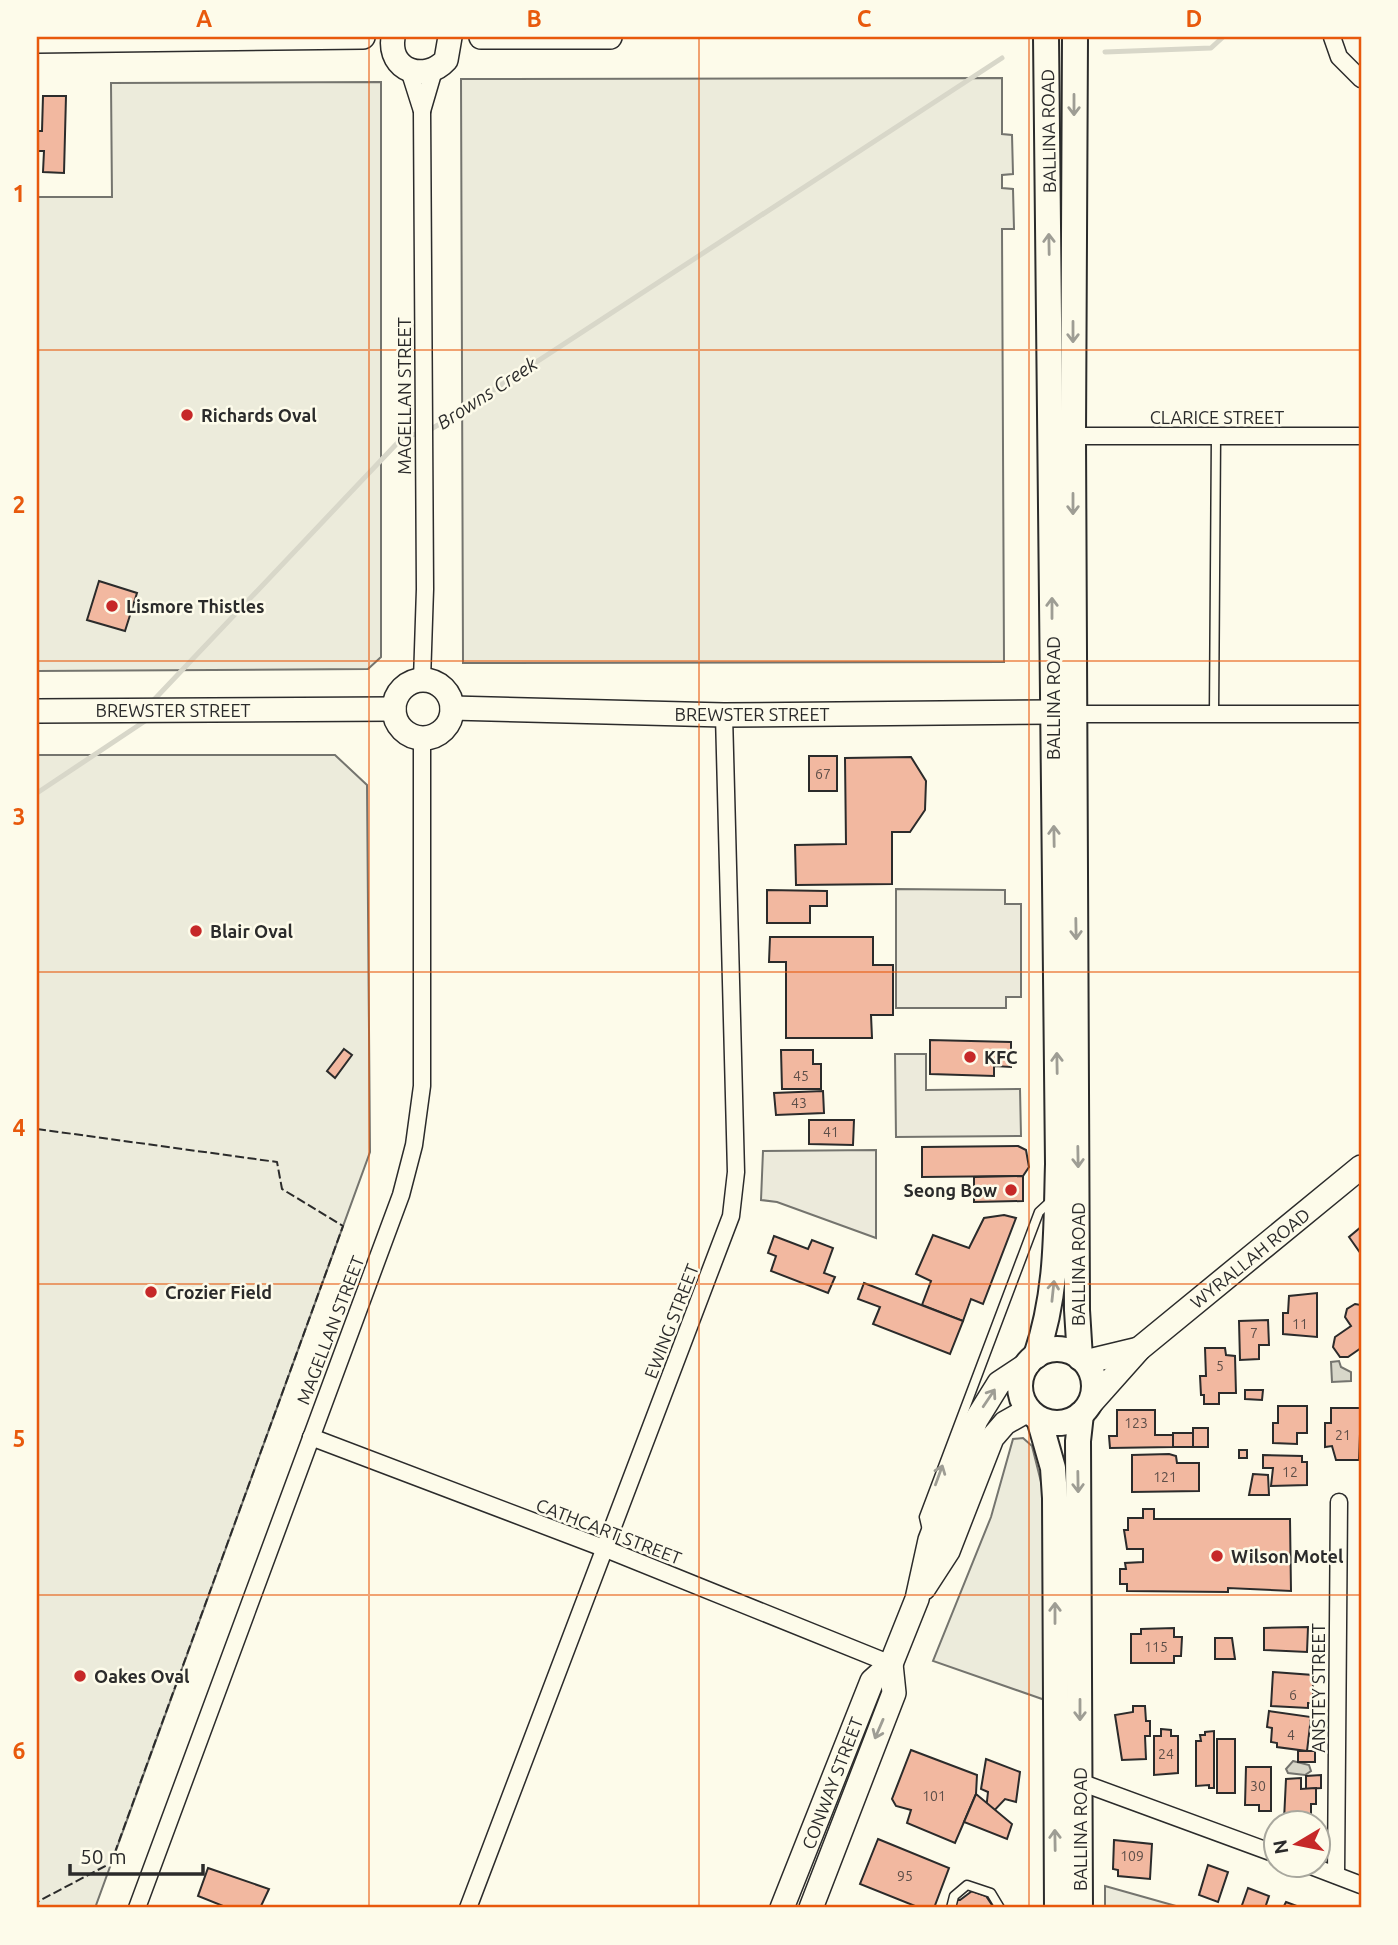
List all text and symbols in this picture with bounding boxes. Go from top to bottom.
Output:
text: A [196,6,212,31]
text: B [526,6,542,31]
text: C [857,6,872,31]
text: D [1186,6,1202,31]
street label: BALLINA ROAD [1037,69,1059,193]
one-way arrow [1067,93,1081,116]
text: 1 [13,181,25,206]
one-way arrow [1043,233,1056,256]
street label: MAGELLAN STREET [394,317,414,475]
one-way arrow [1066,321,1080,344]
water label: Browns Creek [433,352,541,434]
place label: Richards Oval [201,405,317,425]
marker: Richards Oval [179,407,195,423]
street label: CLARICE STREET [1150,407,1284,427]
text: 2 [13,492,25,517]
one-way arrow [1066,493,1080,516]
place label: Lismore Thistles [126,596,265,616]
one-way arrow [1045,597,1059,620]
marker: Lismore Thistles [104,598,120,614]
street label: BALLINA ROAD [1043,636,1063,760]
street label: BREWSTER STREET [95,700,251,720]
street label: BREWSTER STREET [674,704,830,724]
house number: 67 [815,766,831,782]
text: 3 [13,804,25,829]
one-way arrow [1047,824,1061,847]
one-way arrow [1069,917,1082,940]
place label: Blair Oval [210,921,293,941]
marker: Blair Oval [188,923,204,939]
place label: KFC [984,1047,1018,1067]
marker: KFC [962,1049,978,1065]
one-way arrow [1050,1052,1063,1075]
house number: 45 [793,1068,809,1084]
house number: 43 [791,1095,807,1111]
text: 4 [13,1115,26,1140]
house number: 41 [823,1124,839,1140]
one-way arrow [1071,1145,1085,1168]
place label: Seong Bow [903,1180,997,1200]
marker: Seong Bow [1003,1182,1019,1198]
street label: BALLINA ROAD [1068,1202,1088,1326]
street label: WYRALLAH ROAD [1186,1204,1314,1312]
street label: MAGELLAN STREET [292,1253,368,1407]
street label: EWING STREET [640,1261,702,1381]
one-way arrow [1047,1280,1060,1302]
place label: Crozier Field [165,1282,272,1302]
marker: Crozier Field [143,1284,159,1300]
house number: 11 [1292,1316,1308,1332]
house number: 7 [1250,1325,1258,1341]
house number: 5 [1216,1358,1224,1374]
one-way arrow [982,1389,996,1408]
house number: 123 [1124,1415,1148,1431]
text: 5 [13,1426,25,1451]
house number: 21 [1335,1427,1351,1443]
house number: 12 [1282,1464,1298,1480]
one-way arrow [934,1465,946,1487]
house number: 121 [1153,1469,1177,1485]
one-way arrow [1071,1471,1085,1494]
street label: CATHCART STREET [534,1494,684,1568]
place label: Wilson Motel [1231,1546,1344,1566]
marker: Wilson Motel [1209,1548,1225,1564]
one-way arrow [1048,1601,1061,1624]
street label: ANSTEY STREET [1308,1623,1328,1753]
house number: 115 [1144,1639,1168,1655]
place label: Oakes Oval [94,1666,190,1686]
marker: Oakes Oval [72,1668,88,1684]
house number: 6 [1289,1687,1297,1703]
one-way arrow [1073,1698,1087,1721]
street label: CONWAY STREET [798,1714,866,1852]
one-way arrow [872,1718,885,1740]
house number: 4 [1287,1727,1295,1743]
text: 6 [13,1738,26,1763]
house number: 24 [1158,1746,1174,1762]
street label: BALLINA ROAD [1070,1767,1090,1891]
house number: 30 [1250,1778,1266,1794]
house number: 101 [922,1788,946,1804]
north arrow [1262,1808,1332,1878]
one-way arrow [1049,1829,1062,1852]
scale bar [70,1833,203,1877]
text: N [1268,1838,1292,1856]
text: 50 m [80,1844,127,1868]
house number: 109 [1120,1848,1144,1864]
house number: 95 [897,1868,913,1884]

